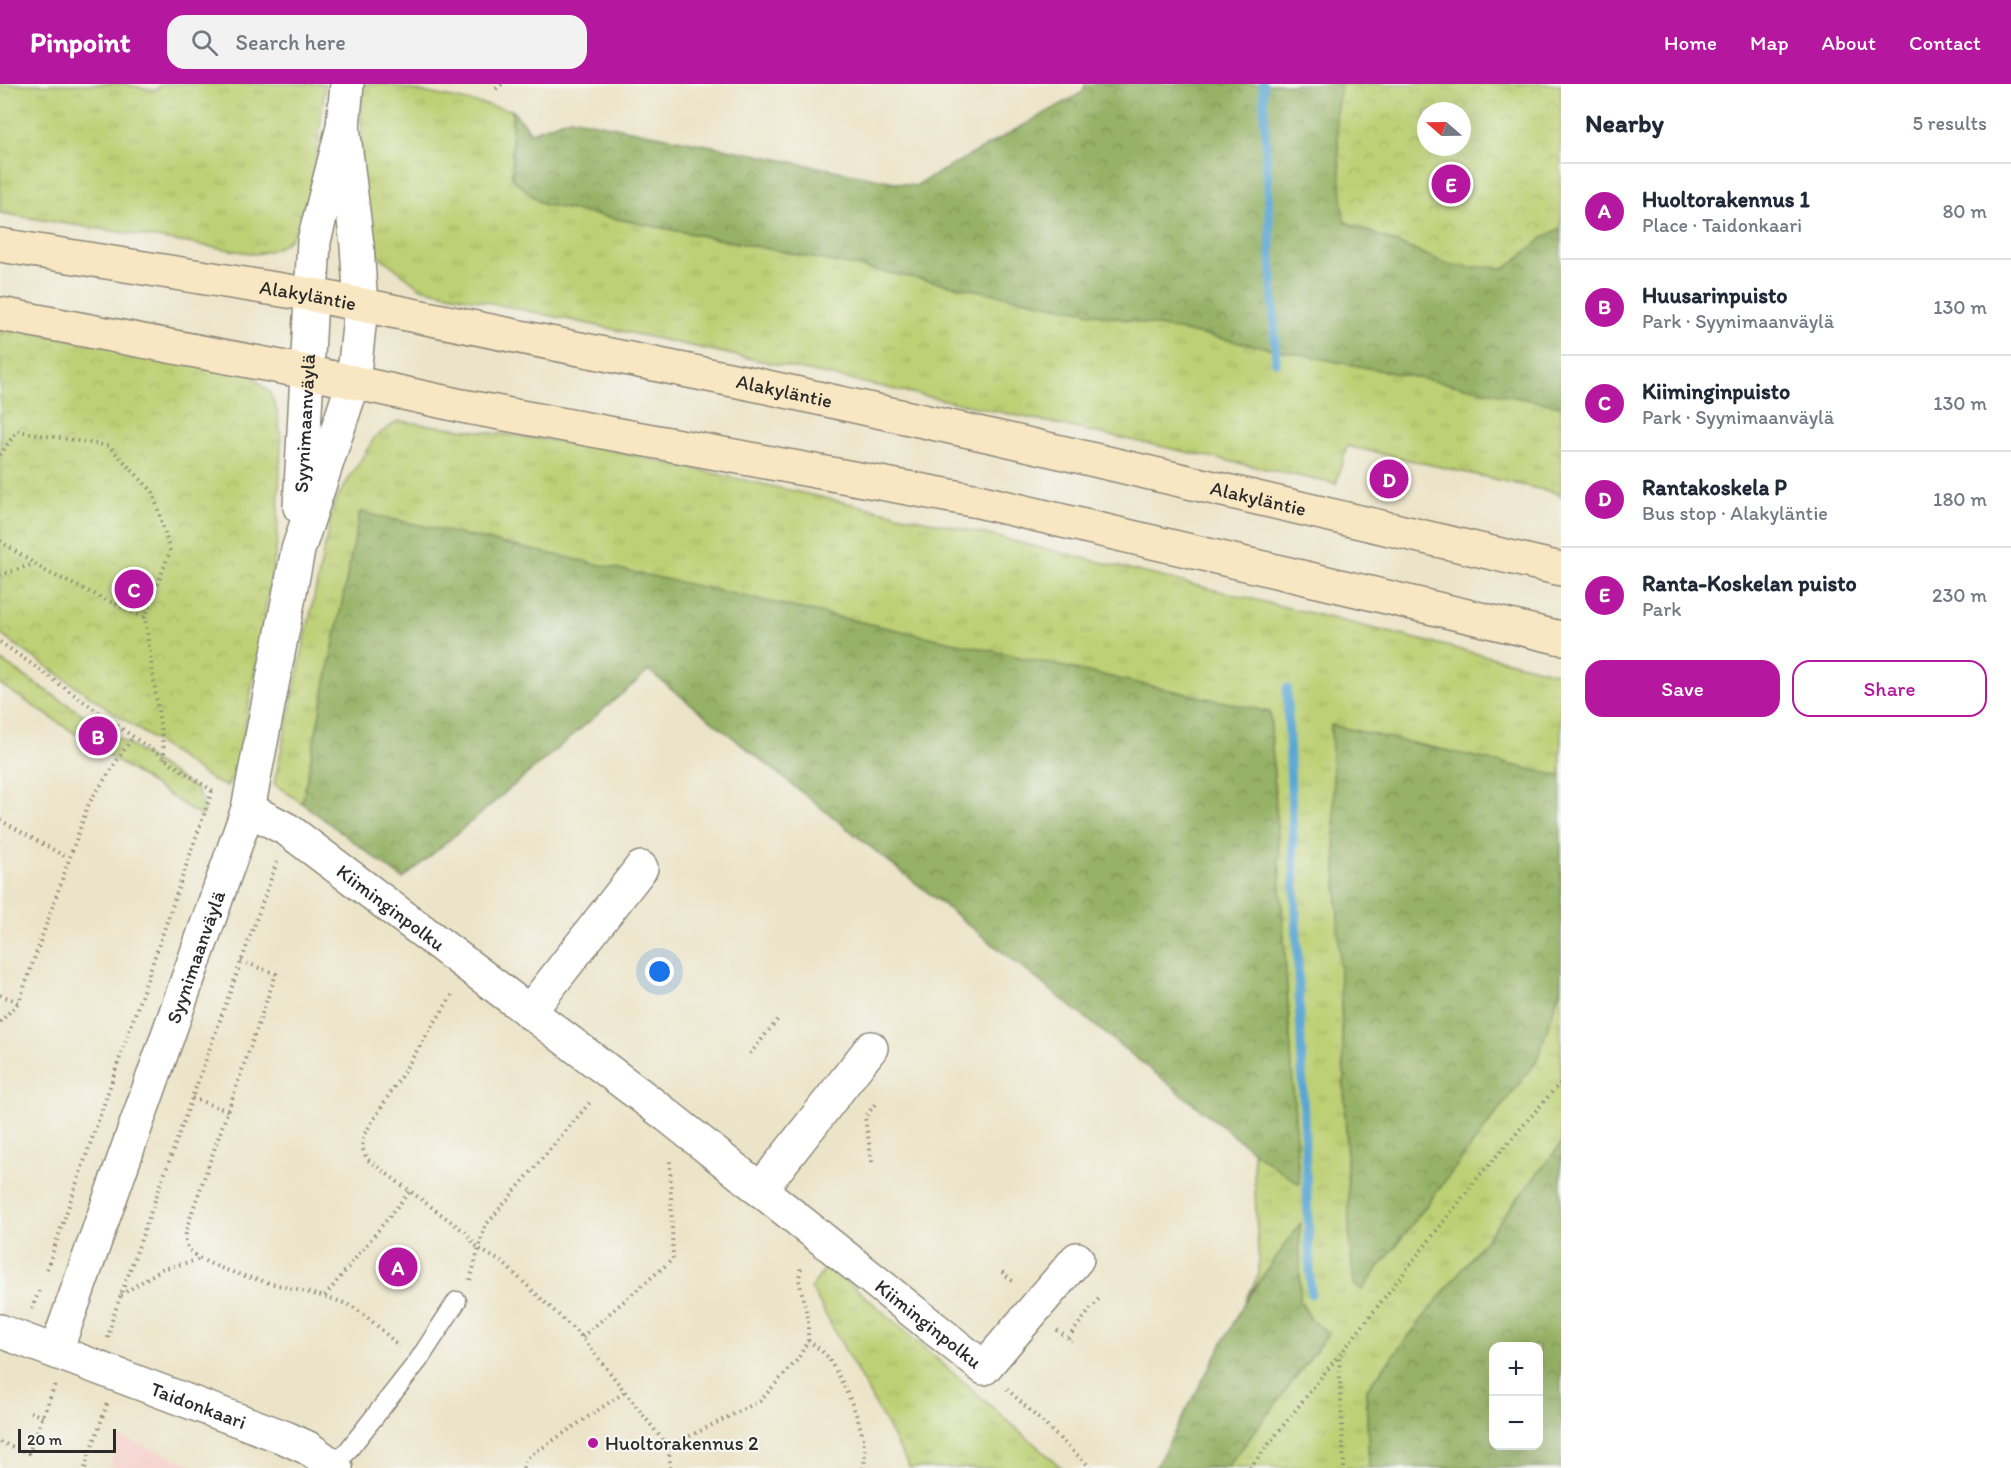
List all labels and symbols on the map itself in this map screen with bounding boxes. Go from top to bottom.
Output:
north arrow [1417,102,1471,156]
pin: E [1432,162,1470,206]
street label: Alakyläntie [258,275,358,315]
street label: Syynimaanväylä [289,352,320,493]
street label: Alakyläntie [734,369,835,413]
pin: D [1370,456,1408,502]
street label: Alakyläntie [1208,476,1309,521]
pin: C [114,566,154,612]
pin: B [78,714,118,758]
street label: Kiiminginpolku [332,859,450,956]
street label: Syynimaanväylä [161,887,230,1027]
your location [645,957,674,986]
pin: A [378,1244,418,1290]
street label: Kiiminginpolku [870,1274,987,1374]
street label: Taidonkaari [147,1376,250,1434]
scale bar [18,1426,116,1454]
place label: Huoltorakennus 2 [605,1431,759,1455]
marker: Huoltorakennus 2 [586,1436,600,1450]

